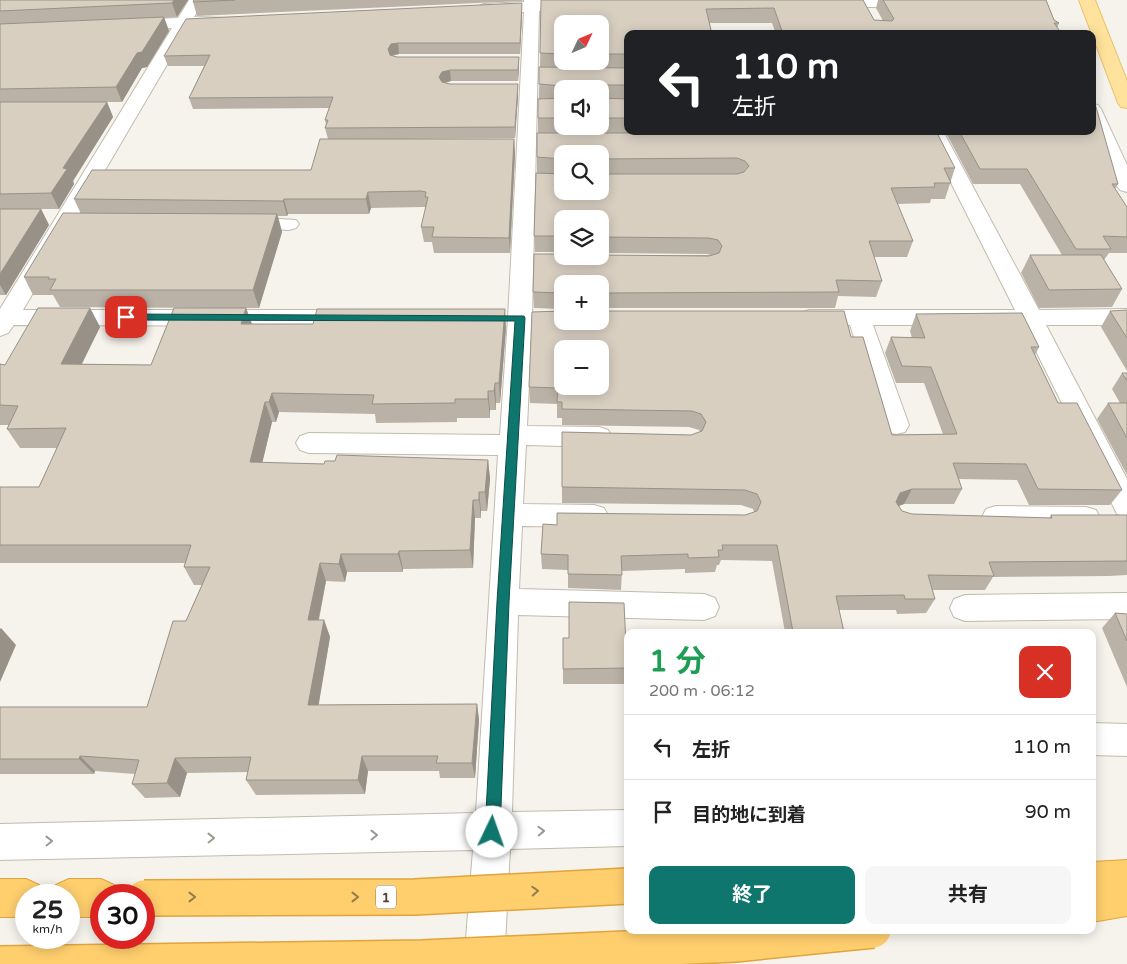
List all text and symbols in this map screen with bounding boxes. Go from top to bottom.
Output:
north arrow [554,15,609,70]
map controls [554,15,609,395]
text: 110 m [732,46,839,88]
icon: left [649,50,714,115]
button: sound [554,80,609,135]
text: 左折 [732,94,776,120]
button: search [554,145,609,200]
button: layers [554,210,609,265]
button: + [554,275,609,330]
pin [105,296,147,338]
icon: arrive [112,303,140,331]
button: − [554,340,609,395]
text: 1 分 [649,643,706,680]
button: close [1019,646,1071,698]
text: 200 m · 06:12 [649,681,755,701]
icon: left [649,733,677,761]
text: 110 m [1013,736,1071,758]
text: 左折 [692,739,730,761]
icon: arrive [649,798,677,826]
text: 90 m [1025,801,1071,823]
text: 目的地に到着 [692,804,806,826]
position arrow [465,805,517,857]
one-way arrow [537,825,545,836]
one-way arrow [370,829,378,840]
one-way arrow [208,833,215,843]
one-way arrow [45,836,53,846]
button: 終了 [649,866,855,924]
button: 共有 [865,866,1071,924]
speed limit sign: 30 [90,884,155,949]
one-way arrow [531,885,539,896]
road number: 1 [376,886,396,909]
one-way arrow [189,892,197,902]
one-way arrow [352,892,359,902]
text: 25 [32,895,63,925]
text: km/h [32,922,63,936]

